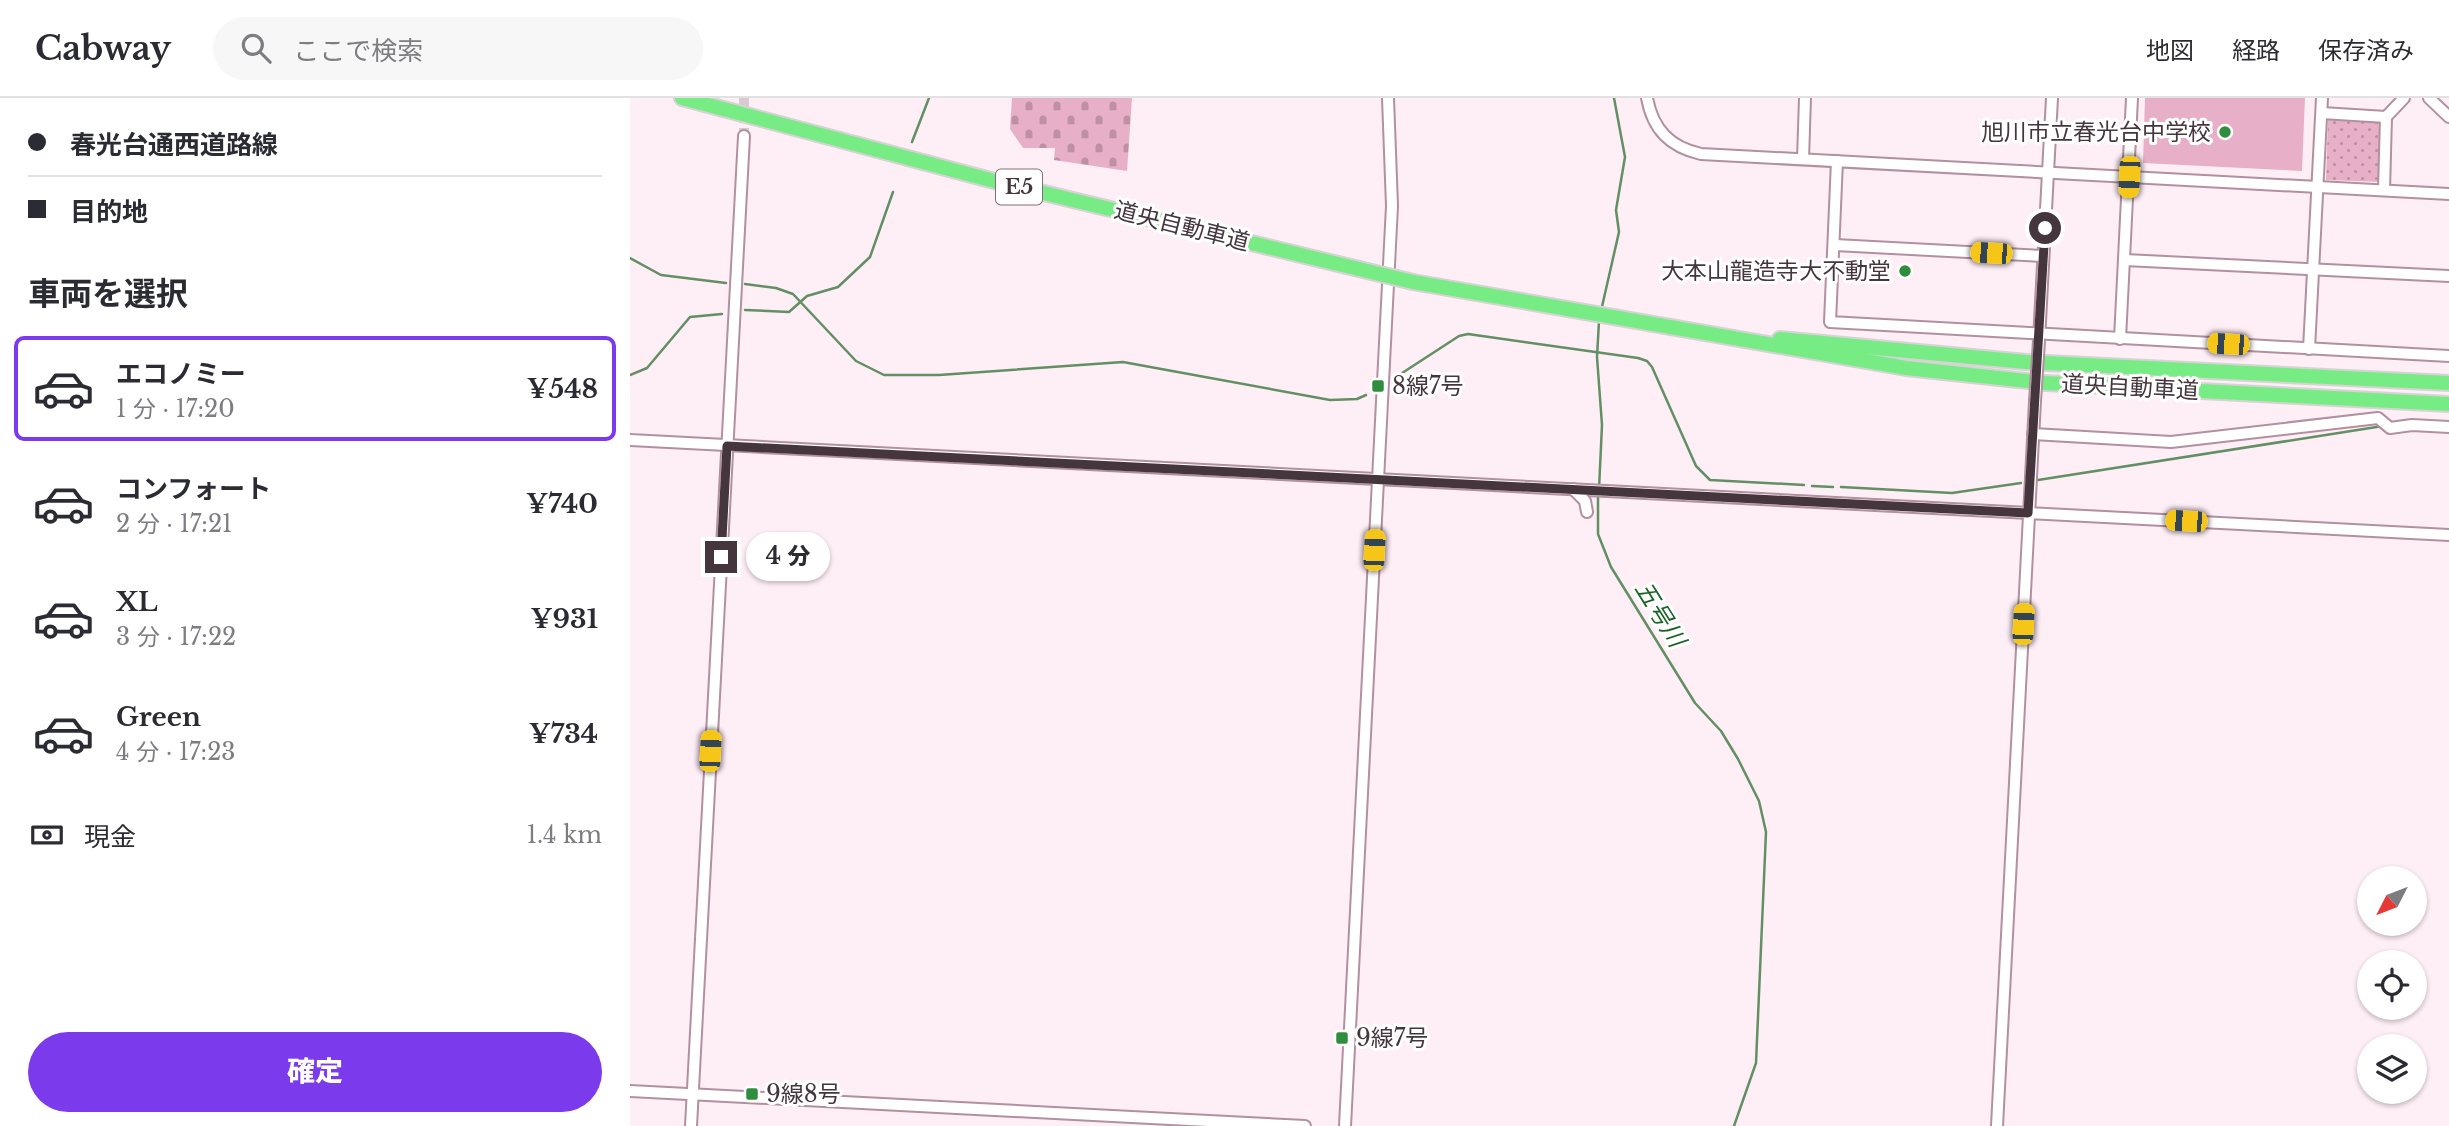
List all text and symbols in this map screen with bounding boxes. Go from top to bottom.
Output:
search box [213,17,703,80]
text: Cabway [35,28,171,69]
icon: search [237,29,275,67]
text: ここで検索 [293,35,423,67]
text: 地図 [2146,36,2194,65]
text: 経路 [2232,36,2280,65]
text: 保存済み [2318,36,2414,65]
place label: 旭川市立春光台中学校 [1981,118,2211,146]
marker: 旭川市立春光台中学校 [2217,124,2233,140]
text: 春光台通西道路線 [70,129,278,161]
car [2118,155,2141,199]
road number: E5 [996,170,1042,204]
text: 目的地 [70,196,148,228]
street label: 道央自動車道 [1112,196,1252,256]
route start [2029,212,2061,244]
car [1970,241,2013,265]
place label: 大本山龍造寺大不動堂 [1661,257,1891,285]
marker: 大本山龍造寺大不動堂 [1897,263,1913,279]
text: 車両を選択 [28,274,188,314]
car [2207,332,2250,356]
icon: car [32,357,95,420]
text: エコノミー [116,358,246,390]
street label: 道央自動車道 [2060,369,2200,405]
place label: 8線7号 [1392,372,1463,400]
text: ¥548 [527,373,598,405]
marker: 8線7号 [1370,378,1386,394]
text: 1 分 · 17:20 [116,395,235,423]
icon: car [32,472,95,535]
text: コンフォート [116,473,271,505]
text: ¥740 [526,488,598,520]
car [2165,509,2208,533]
text: 2 分 · 17:21 [116,510,232,538]
car [1363,528,1386,572]
callout: 4 分 [746,532,830,582]
route end [705,541,737,573]
text: 4 分 [766,542,810,570]
water label: 五号川 [1629,576,1693,654]
text: XL [116,586,158,618]
icon: car [32,587,95,650]
car [2012,602,2035,646]
text: ¥931 [530,603,598,635]
text: 3 分 · 17:22 [116,623,236,651]
text: Green [116,701,201,733]
icon: car [32,702,95,765]
text: ¥734 [529,718,598,750]
car [699,729,722,773]
text: 4 分 · 17:23 [116,738,236,766]
icon: cash [28,816,66,854]
text: 現金 [84,821,136,853]
text: 1.4 km [527,821,602,849]
north arrow [2357,866,2427,936]
map controls [2357,866,2427,1104]
button: locate [2357,950,2427,1020]
place label: 9線7号 [1356,1024,1428,1052]
marker: 9線7号 [1334,1030,1350,1046]
button: 確定 [28,1032,602,1112]
button: layers [2357,1034,2427,1104]
place label: 9線8号 [766,1080,841,1108]
marker: 9線8号 [744,1086,760,1102]

